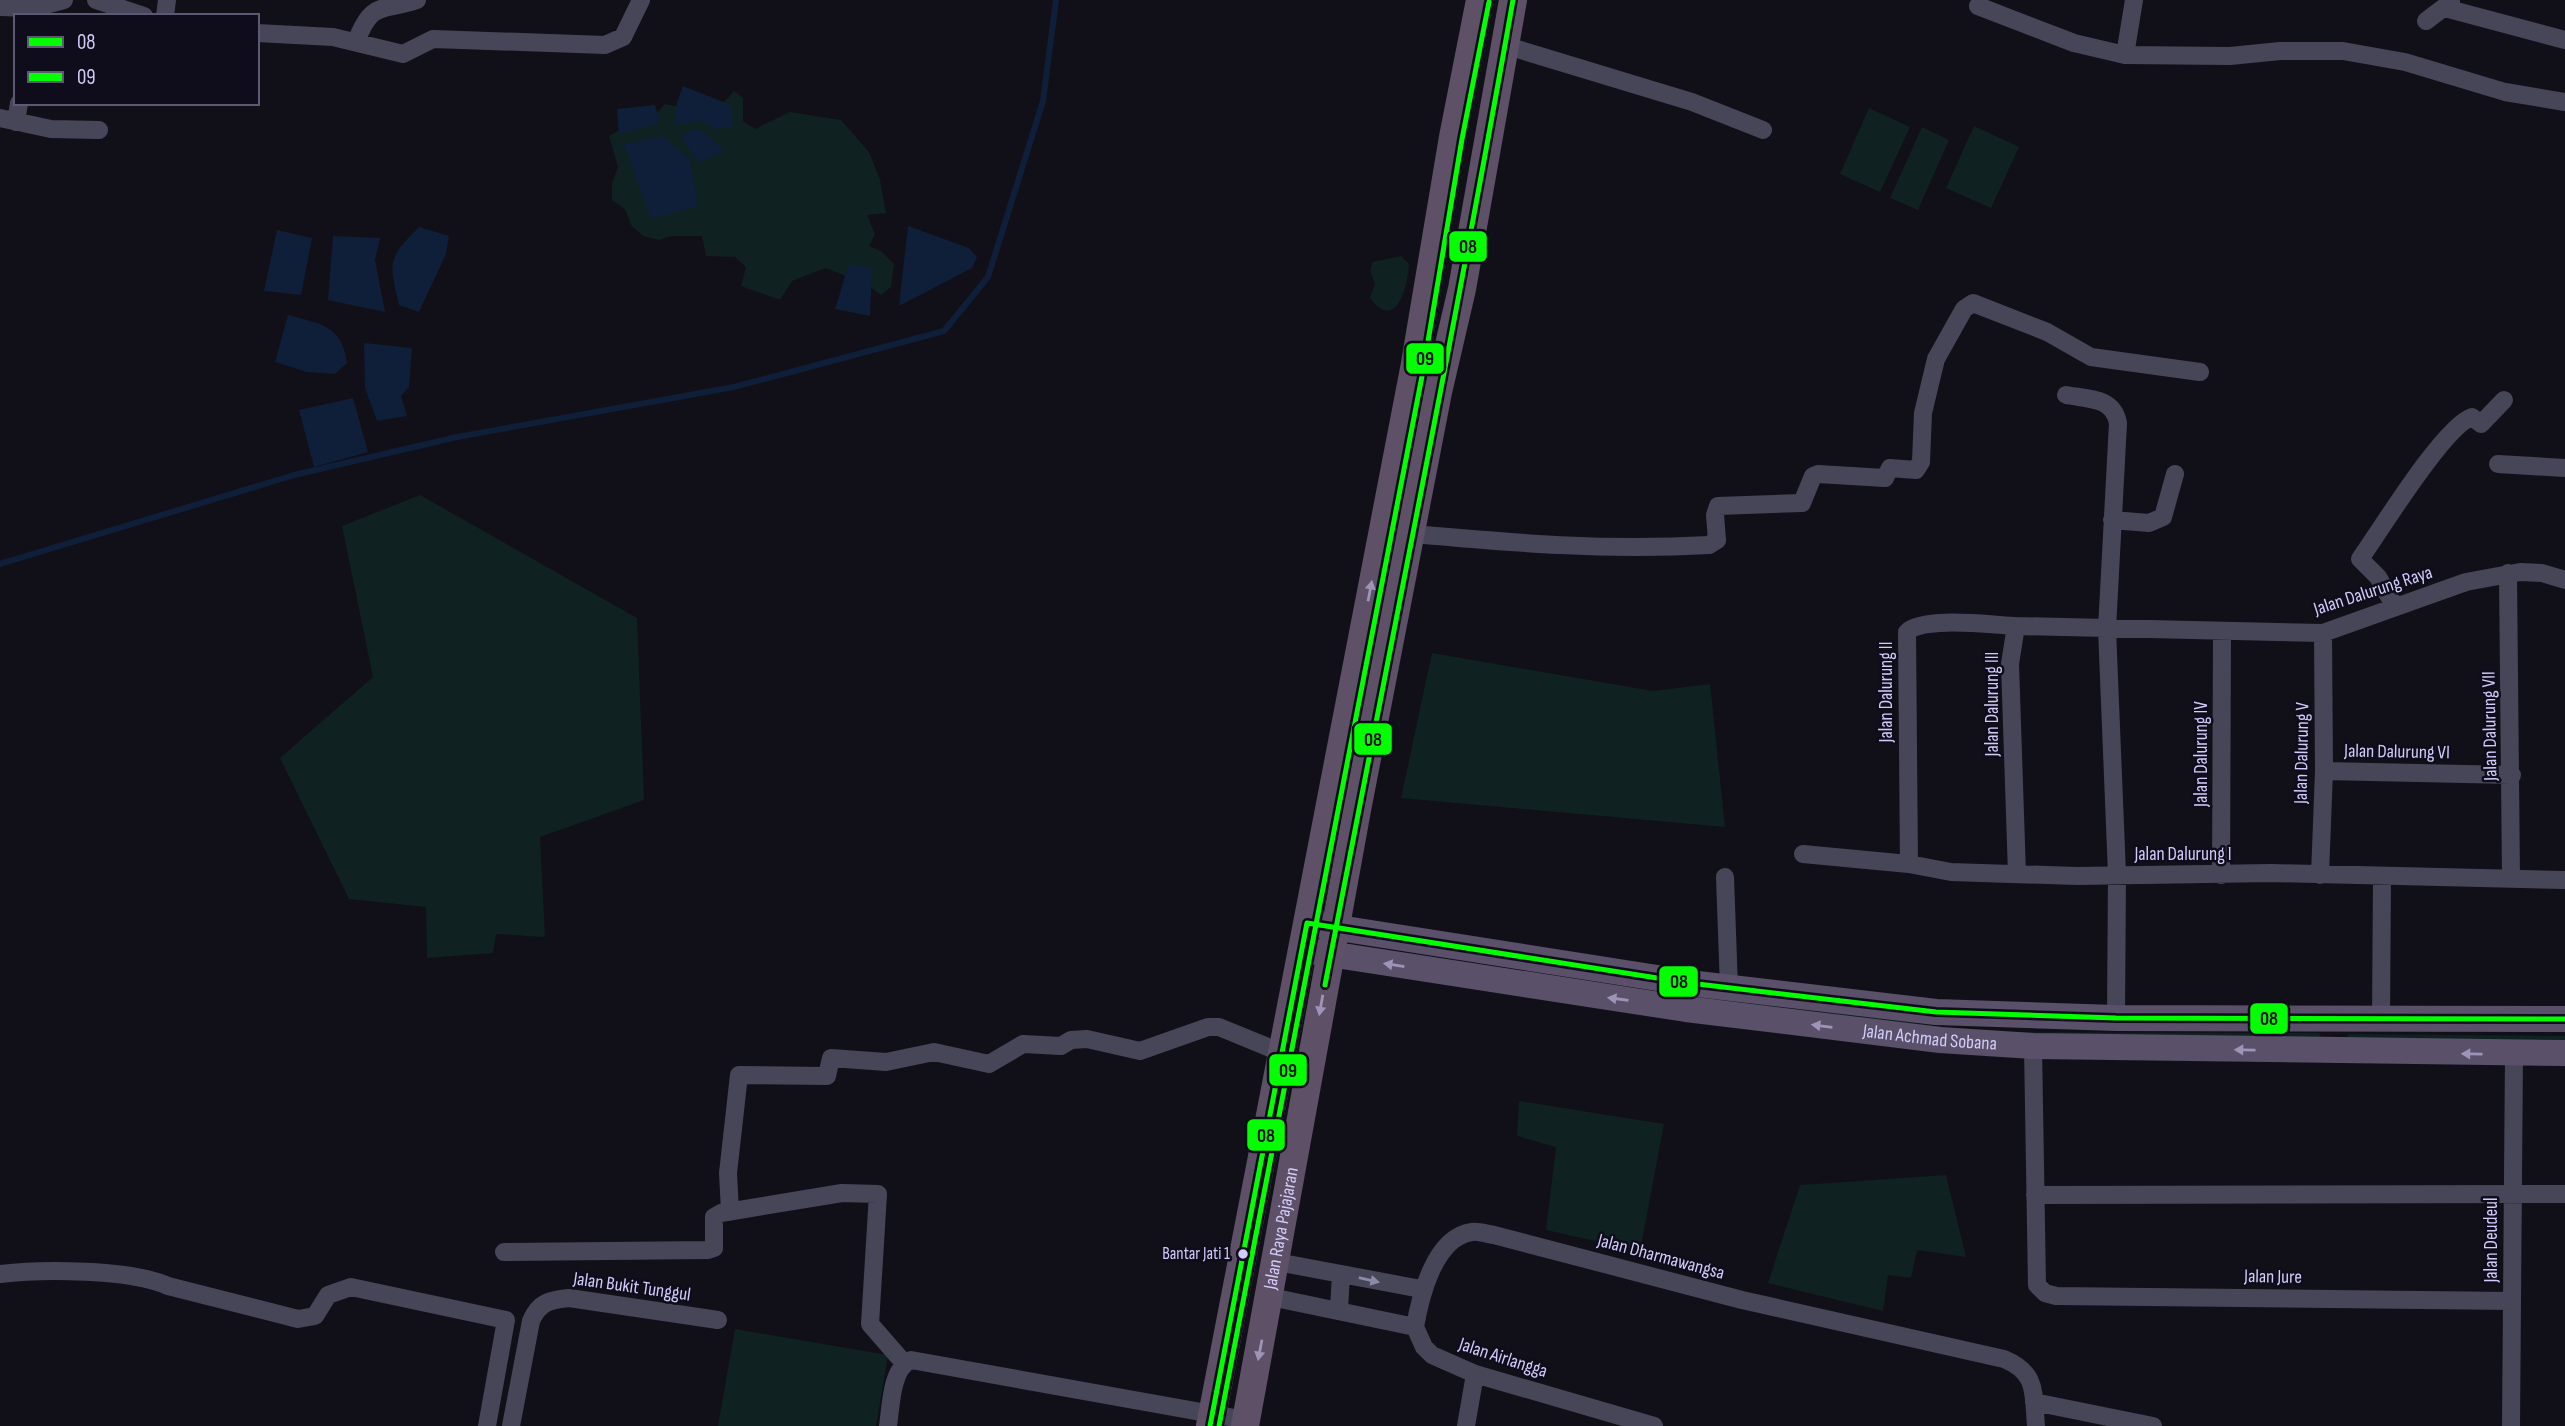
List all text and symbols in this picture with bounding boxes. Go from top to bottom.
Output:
legend [14,14,259,105]
text: 08 [77,30,96,55]
text: 09 [77,65,96,90]
line badge: 08 [1448,230,1488,263]
text: 08 [1459,236,1477,259]
line badge: 09 [1405,342,1445,375]
text: 09 [1416,348,1434,371]
street label: Jalan Dalurung Raya [2310,561,2435,621]
one-way arrow [1364,580,1375,602]
street label: Jalan Dalurung II [1875,641,1898,744]
street label: Jalan Dalurung III [1981,652,2004,757]
street label: Jalan Dalurung VII [2478,671,2502,782]
street label: Jalan Dalurung IV [2190,701,2213,808]
street label: Jalan Dalurung V [2290,701,2314,805]
line badge: 08 [1353,722,1393,756]
text: 08 [1364,729,1382,752]
street label: Jalan Dalurung VI [2343,740,2450,764]
street label: Jalan Dalurung I [2133,843,2232,866]
one-way arrow [1382,959,1404,970]
line badge: 08 [1658,965,1699,998]
text: 08 [1670,971,1688,994]
one-way arrow [1607,994,1629,1005]
one-way arrow [1315,995,1326,1017]
line badge: 08 [2249,1002,2289,1035]
text: 08 [2260,1008,2278,1031]
street label: Jalan Achmad Sobana [1861,1019,1998,1055]
one-way arrow [1811,1020,1833,1031]
one-way arrow [2234,1045,2256,1056]
one-way arrow [2461,1048,2483,1059]
line badge: 09 [1268,1053,1308,1087]
text: 09 [1279,1060,1297,1083]
line badge: 08 [1246,1118,1286,1152]
text: 08 [1257,1125,1275,1148]
street label: Jalan Raya Pajajaran [1258,1165,1303,1292]
street label: Jalan Deudeul [2480,1197,2503,1284]
street label: Jalan Dharmawangsa [1594,1229,1727,1285]
place label: Bantar Jati 1 [1162,1244,1230,1264]
marker: Bantar Jati 1 [1236,1247,1250,1261]
street label: Jalan Jure [2243,1265,2302,1289]
street label: Jalan Bukit Tunggul [571,1267,692,1307]
one-way arrow [1358,1275,1380,1286]
street label: Jalan Airlangga [1455,1333,1550,1383]
one-way arrow [1255,1339,1266,1361]

